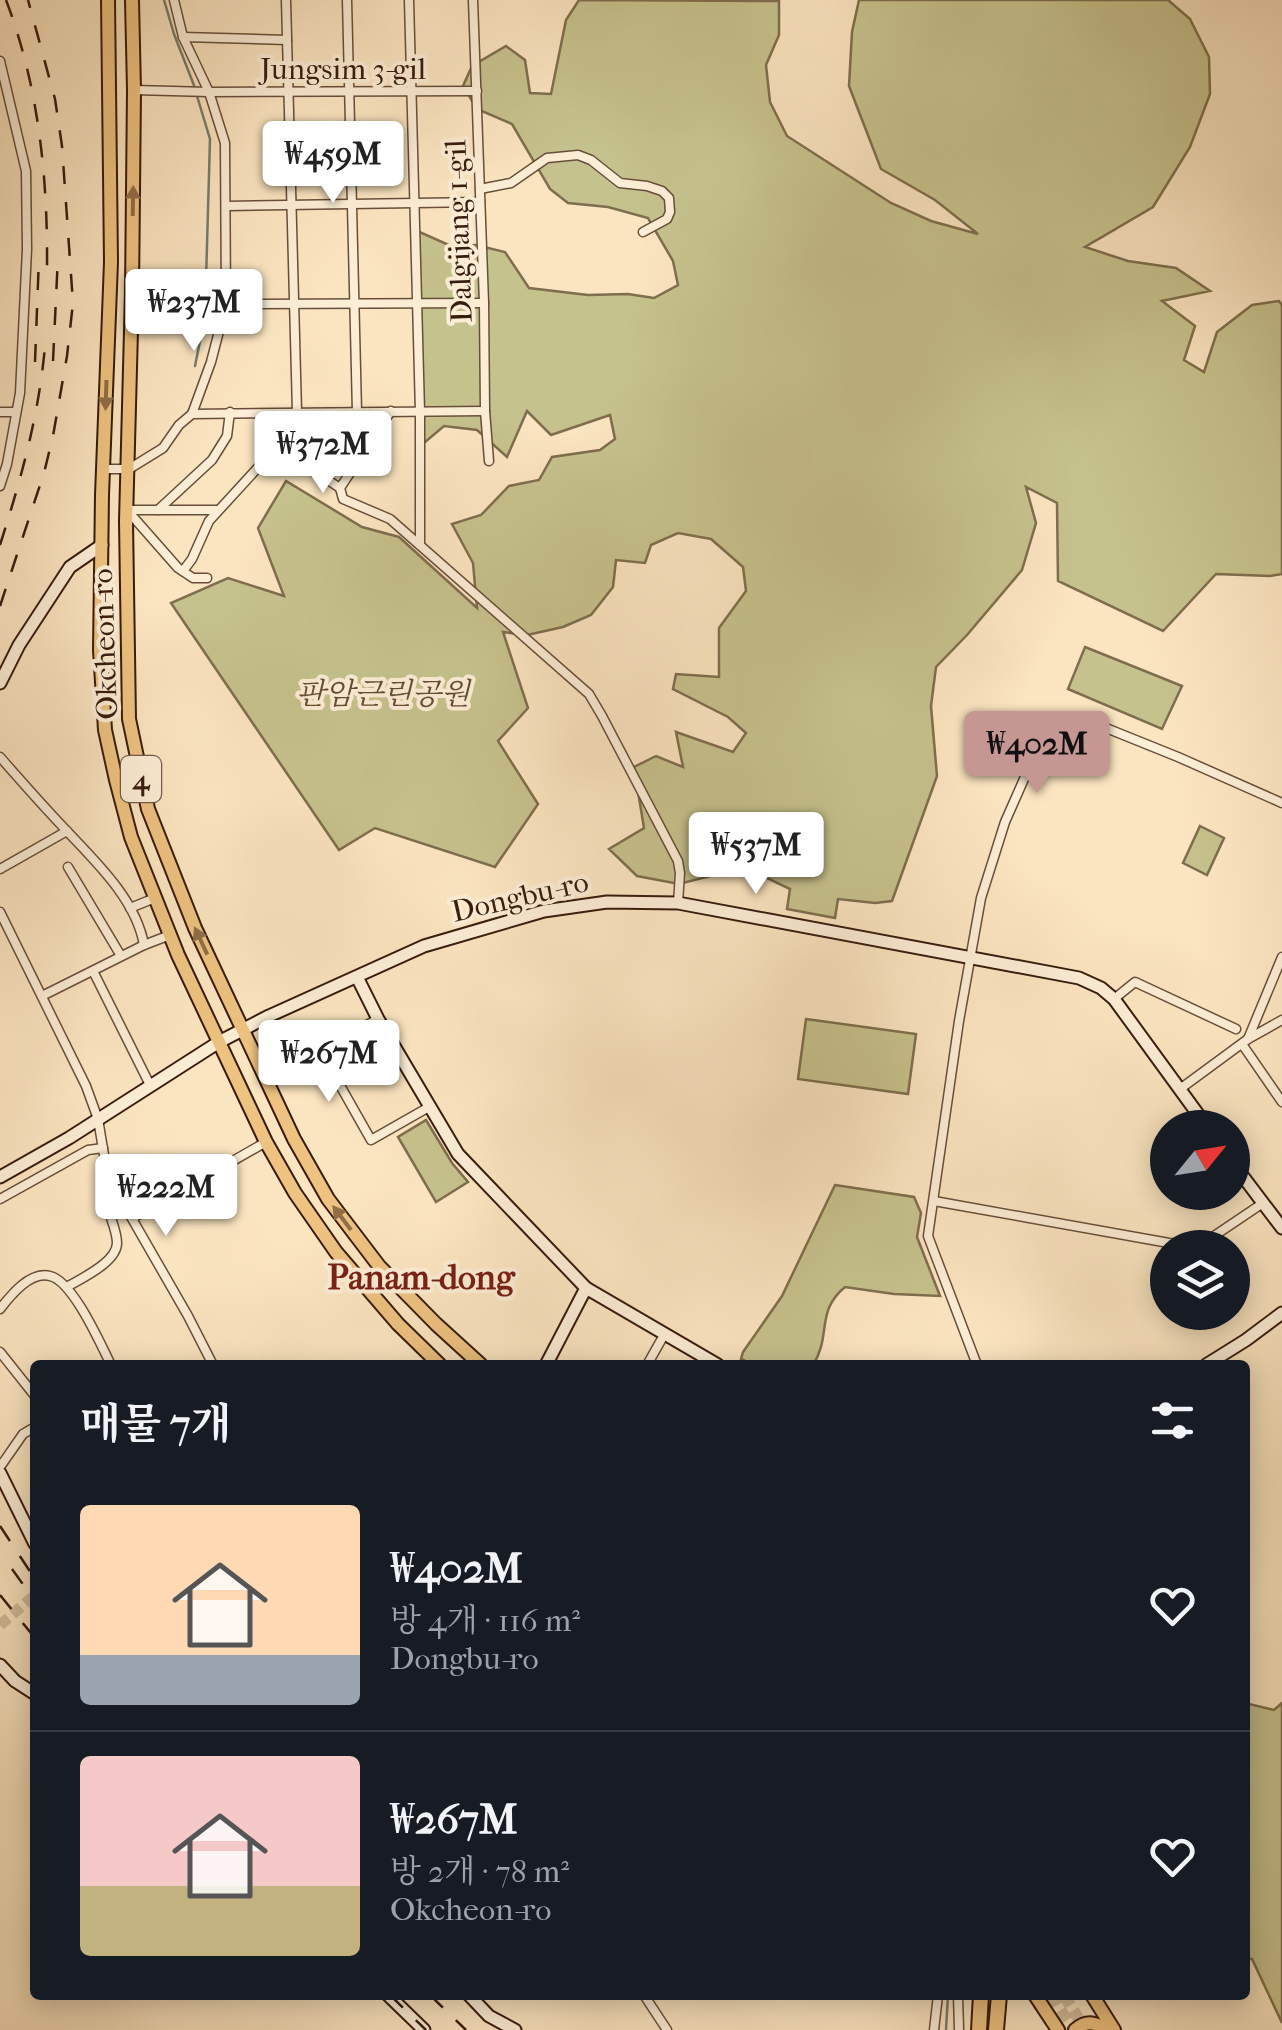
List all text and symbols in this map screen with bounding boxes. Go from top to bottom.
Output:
street label: Jungsim 3-gil [258,52,426,87]
pin: ₩459M [263,121,403,206]
text: ₩459M [285,135,381,172]
street label: Dalgijang 1-gil [438,139,480,323]
one-way arrow [125,185,141,217]
pin: ₩237M [124,269,264,354]
text: ₩237M [147,283,241,320]
one-way arrow [98,379,114,411]
pin: ₩372M [253,411,393,496]
text: ₩372M [276,425,370,462]
street label: Okcheon-ro [85,568,125,720]
park label: 판암근린공원 [296,677,472,712]
pin: ₩402M [967,711,1107,796]
text: ₩402M [986,725,1088,762]
road number: 4 [121,756,161,802]
pin: ₩537M [686,812,826,897]
text: ₩537M [711,826,801,863]
street label: Dongbu-ro [448,864,592,930]
one-way arrow [193,926,209,956]
pin: ₩267M [259,1020,399,1105]
text: ₩267M [280,1034,378,1071]
north arrow [1150,1110,1250,1210]
map controls [1150,1110,1250,1330]
pin: ₩222M [96,1154,236,1239]
text: ₩222M [117,1168,215,1205]
one-way arrow [333,1205,353,1231]
button: layers [1150,1230,1250,1330]
district label: Panam-dong [327,1257,516,1298]
icon: filters [1145,1393,1200,1448]
text: 매물 7개 [80,1400,231,1449]
text: ₩402M [390,1544,523,1593]
icon: home [160,1545,280,1665]
icon: heart [1145,1578,1200,1633]
text: 방 4개 · 116 m² [390,1602,580,1639]
text: Dongbu-ro [390,1640,539,1677]
text: ₩267M [390,1795,517,1844]
icon: home [160,1796,280,1916]
icon: heart [1145,1829,1200,1884]
text: 방 2개 · 78 m² [390,1853,569,1890]
text: Okcheon-ro [390,1891,551,1928]

